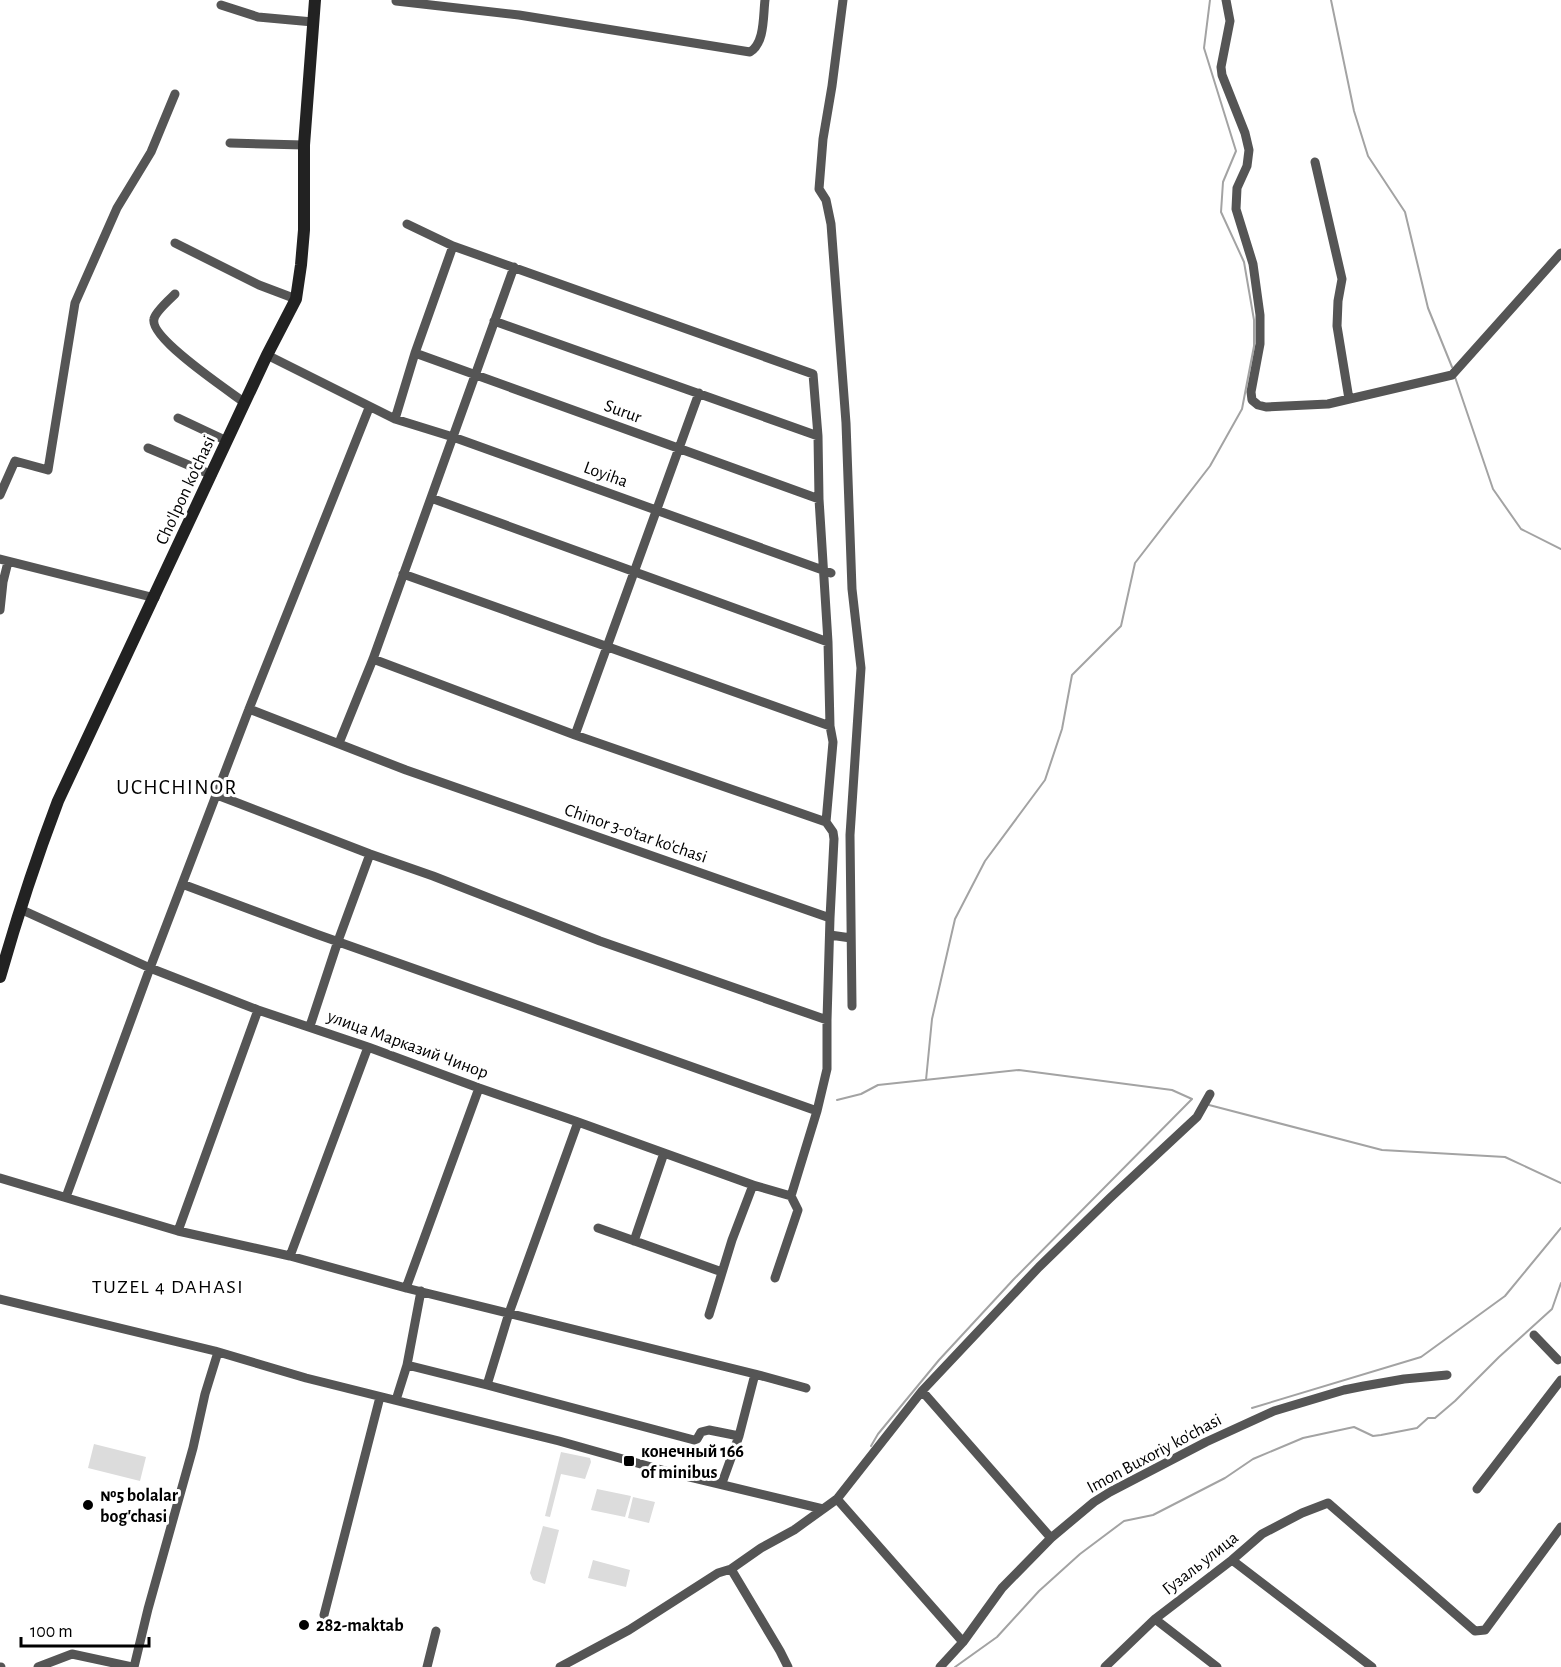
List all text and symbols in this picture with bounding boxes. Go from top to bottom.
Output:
street label: Surur [602,397,644,427]
street label: Cho'lpon ko'chasi [153,433,219,548]
street label: Loyiha [581,459,630,491]
district label: UCHCHINOR [116,777,238,798]
street label: Chinor 3-o'tar ko'chasi [562,801,709,867]
street label: улица Марказий Чинор [324,1007,491,1082]
district label: TUZEL 4 DAHASI [92,1277,244,1297]
street label: Imon Buxoriy ko'chasi [1084,1411,1225,1497]
place label: конечный 166 of minibus [641,1443,744,1482]
marker: конечный 166 of minibus [622,1454,636,1468]
place label: №5 bolalar bog'chasi [100,1487,179,1526]
marker: №5 bolalar bog'chasi [81,1498,95,1512]
street label: Гузаль улица [1159,1529,1242,1599]
scale bar [21,1610,148,1648]
place label: 282-maktab [316,1617,404,1635]
marker: 282-maktab [297,1618,311,1632]
text: 100 m [30,1623,73,1641]

